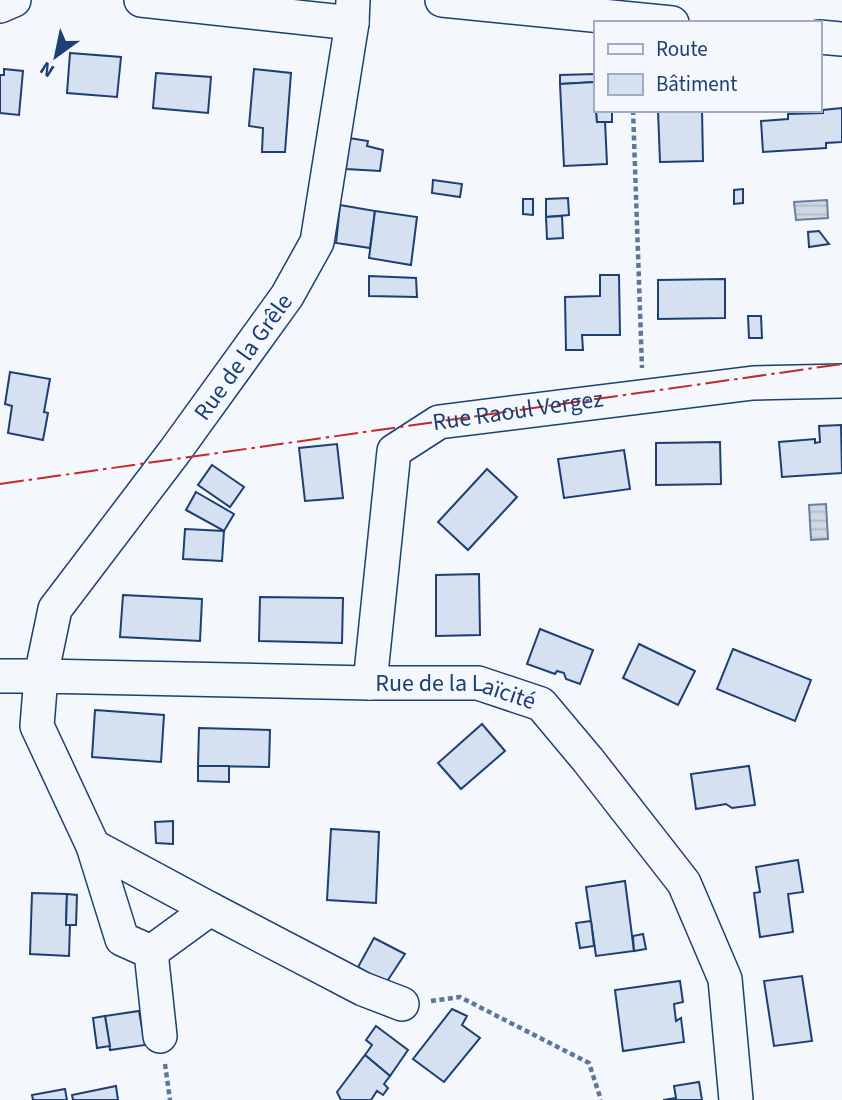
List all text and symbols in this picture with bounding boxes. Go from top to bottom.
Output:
north arrow [21,21,91,91]
legend [594,21,821,112]
text: Route [656,34,708,64]
text: N [35,54,60,84]
text: Bâtiment [656,69,737,99]
street label: Rue de la Grêle [186,286,301,428]
street label: Rue Raoul Vergez [430,381,605,440]
street label: Rue de la Laïcité [375,666,540,719]

